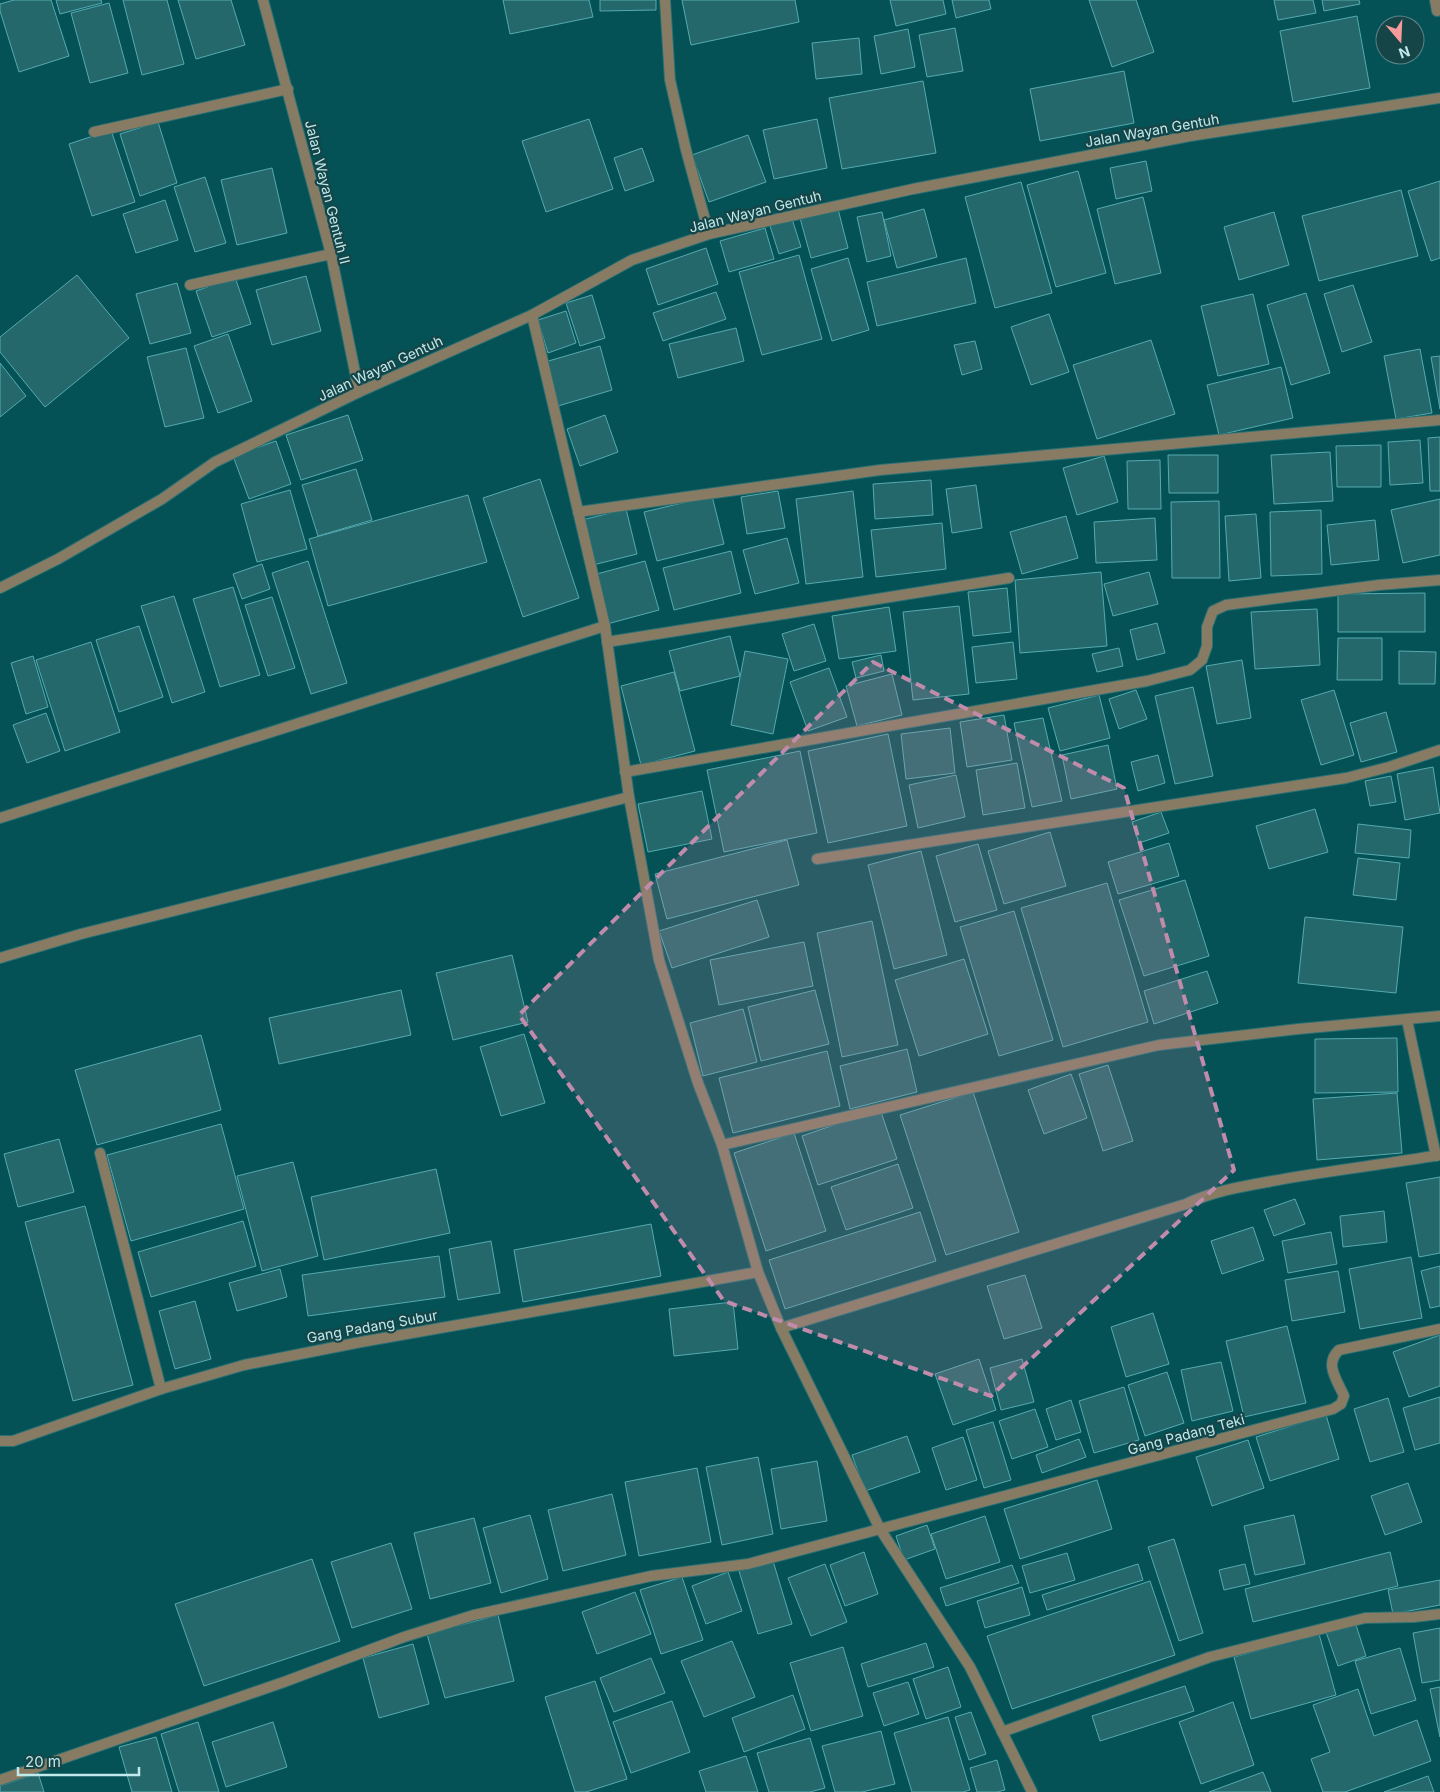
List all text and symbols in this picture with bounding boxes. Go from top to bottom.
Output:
north arrow [1375,15,1425,65]
text: N [1397,43,1412,63]
street label: Jalan Wayan Gentuh [1084,110,1220,150]
street label: Jalan Wayan Gentuh II [302,118,354,266]
street label: Jalan Wayan Gentuh [687,186,823,236]
street label: Jalan Wayan Gentuh [315,332,445,404]
street label: Gang Padang Subur [305,1306,439,1346]
street label: Gang Padang Teki [1126,1410,1246,1458]
scale bar [18,1744,139,1776]
text: 20 m [25,1752,61,1771]

